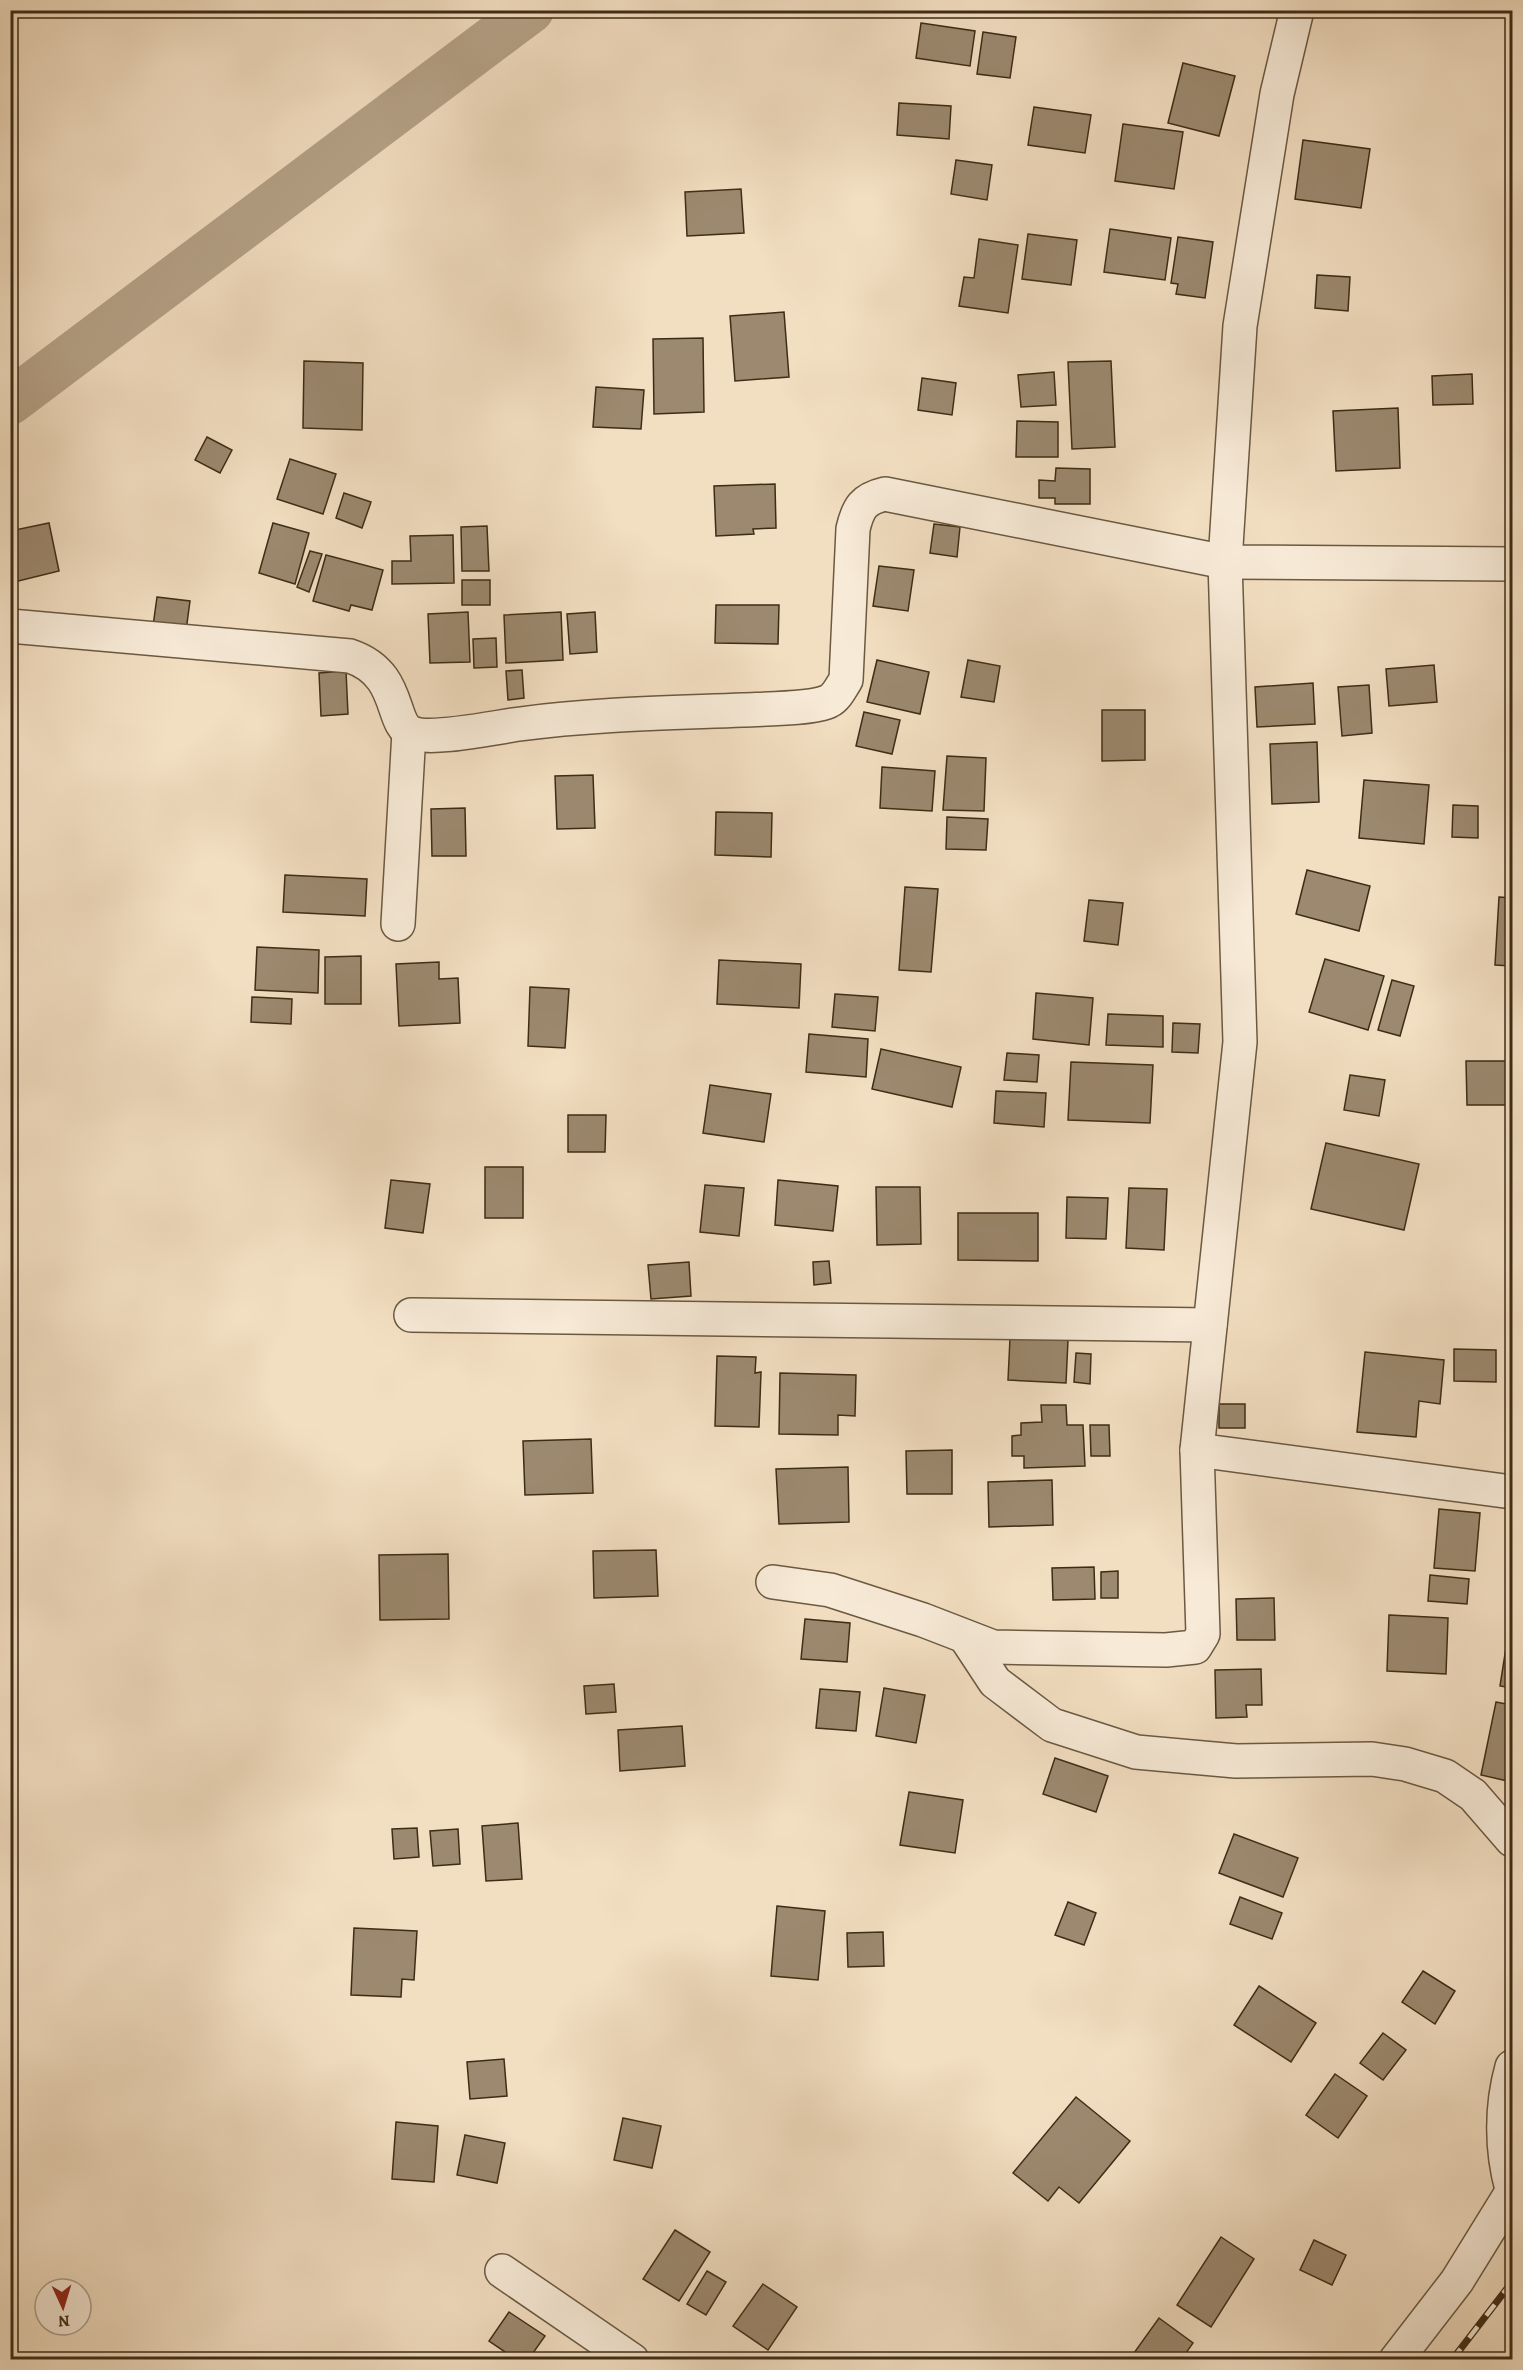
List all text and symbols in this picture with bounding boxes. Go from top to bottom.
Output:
north arrow [33,2277,93,2337]
text: N [57,2310,71,2332]

